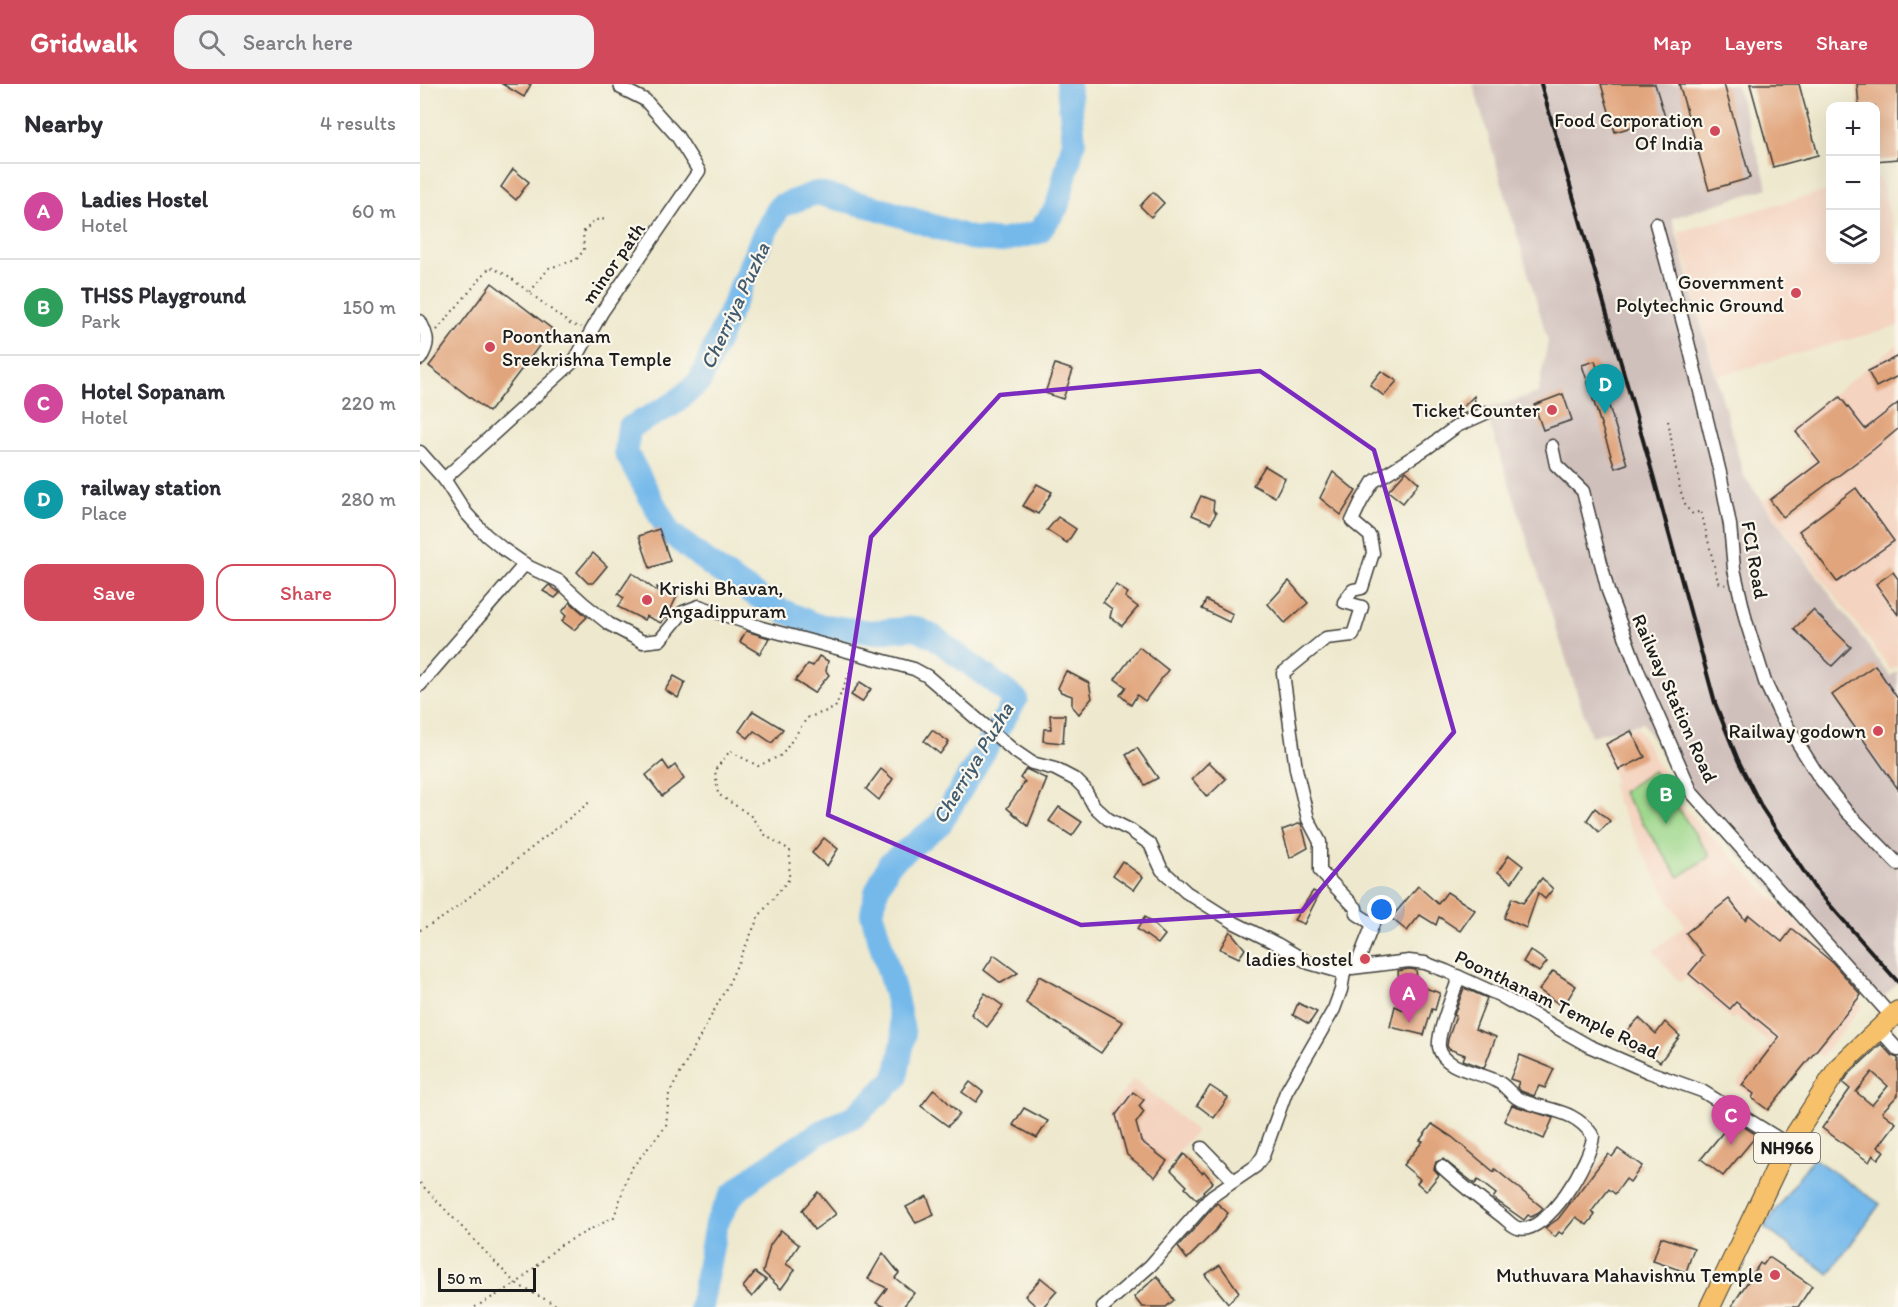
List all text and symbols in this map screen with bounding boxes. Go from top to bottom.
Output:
search box [174,15,594,69]
text: Gridwalk [30,25,138,59]
icon: search [195,26,228,59]
text: Search here [243,29,353,56]
text: Map [1653,30,1692,55]
text: Layers [1725,30,1783,55]
text: Share [1816,30,1868,55]
map controls [1826,102,1880,264]
button: + [1826,102,1880,156]
text: Nearby [24,107,103,139]
place label: Food Corporation Of India [1554,108,1703,155]
text: 4 results [320,111,396,135]
marker: Food Corporation Of India [1708,124,1722,138]
button: − [1826,156,1880,210]
text: Ladies Hostel [81,186,208,213]
text: A [37,199,50,223]
text: 60 m [352,199,396,223]
button: layers [1826,210,1880,264]
text: Hotel [81,213,128,237]
street label: minor path [576,217,650,308]
water label: Cherriya Puzha [694,238,775,373]
place label: Government Polytechnic Ground [1616,270,1784,317]
text: THSS Playground [81,282,246,309]
marker: Government Polytechnic Ground [1789,286,1803,300]
text: B [37,295,50,319]
text: 150 m [343,295,396,319]
text: Park [81,309,120,333]
place label: Poonthanam Sreekrishna Temple [502,324,672,371]
marker: Poonthanam Sreekrishna Temple [483,340,497,354]
pin: D [1586,364,1624,414]
text: Hotel Sopanam [81,378,225,405]
text: C [37,391,50,415]
text: 220 m [341,391,396,415]
place label: Ticket Counter [1412,398,1540,422]
marker: Ticket Counter [1545,403,1559,417]
text: Hotel [81,405,128,429]
text: railway station [81,474,221,501]
text: D [37,487,50,511]
text: 280 m [341,487,396,511]
text: Place [81,501,127,525]
street label: FCI Road [1736,519,1774,601]
button: Save [24,564,204,621]
button: Share [216,564,396,621]
place label: Krishi Bhavan, Angadippuram [659,576,787,623]
marker: Krishi Bhavan, Angadippuram [640,593,654,607]
street label: Railway Station Road [1627,610,1723,786]
water label: Cherriya Puzha [927,697,1019,828]
place label: Railway godown [1728,719,1866,743]
marker: Railway godown [1871,724,1885,738]
pin: B [1646,774,1686,824]
your location [1367,895,1396,924]
street label: Poonthanam Temple Road [1451,944,1663,1064]
place label: ladies hostel [1245,947,1353,971]
marker: ladies hostel [1358,952,1372,966]
pin: A [1390,974,1428,1023]
pin: C [1712,1096,1750,1145]
road number: NH966 [1754,1133,1820,1163]
place label: Muthuvara Mahavishnu Temple [1496,1263,1763,1287]
scale bar [438,1265,536,1292]
marker: Muthuvara Mahavishnu Temple [1768,1268,1782,1282]
text: 50 m [447,1269,482,1288]

